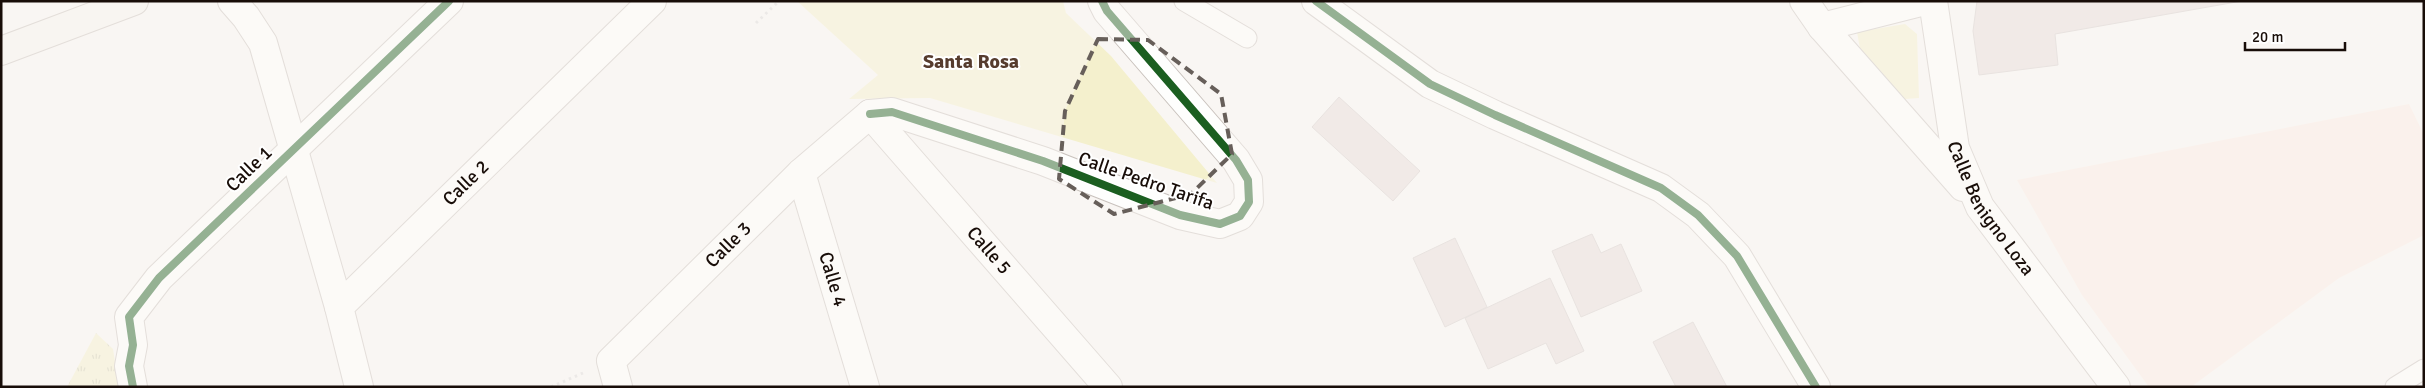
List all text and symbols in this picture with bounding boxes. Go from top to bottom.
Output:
scale bar [2245,20,2345,52]
text: 20 m [2252,28,2283,46]
district label: Santa Rosa [923,49,1019,74]
street label: Calle Benigno Loza [1942,140,2040,281]
street label: Calle 1 [221,141,277,197]
street label: Calle Pedro Tarifa [1075,147,1217,215]
street label: Calle 2 [438,155,494,211]
street label: Calle 3 [700,217,757,273]
street label: Calle 5 [962,222,1016,279]
street label: Calle 4 [813,249,852,309]

